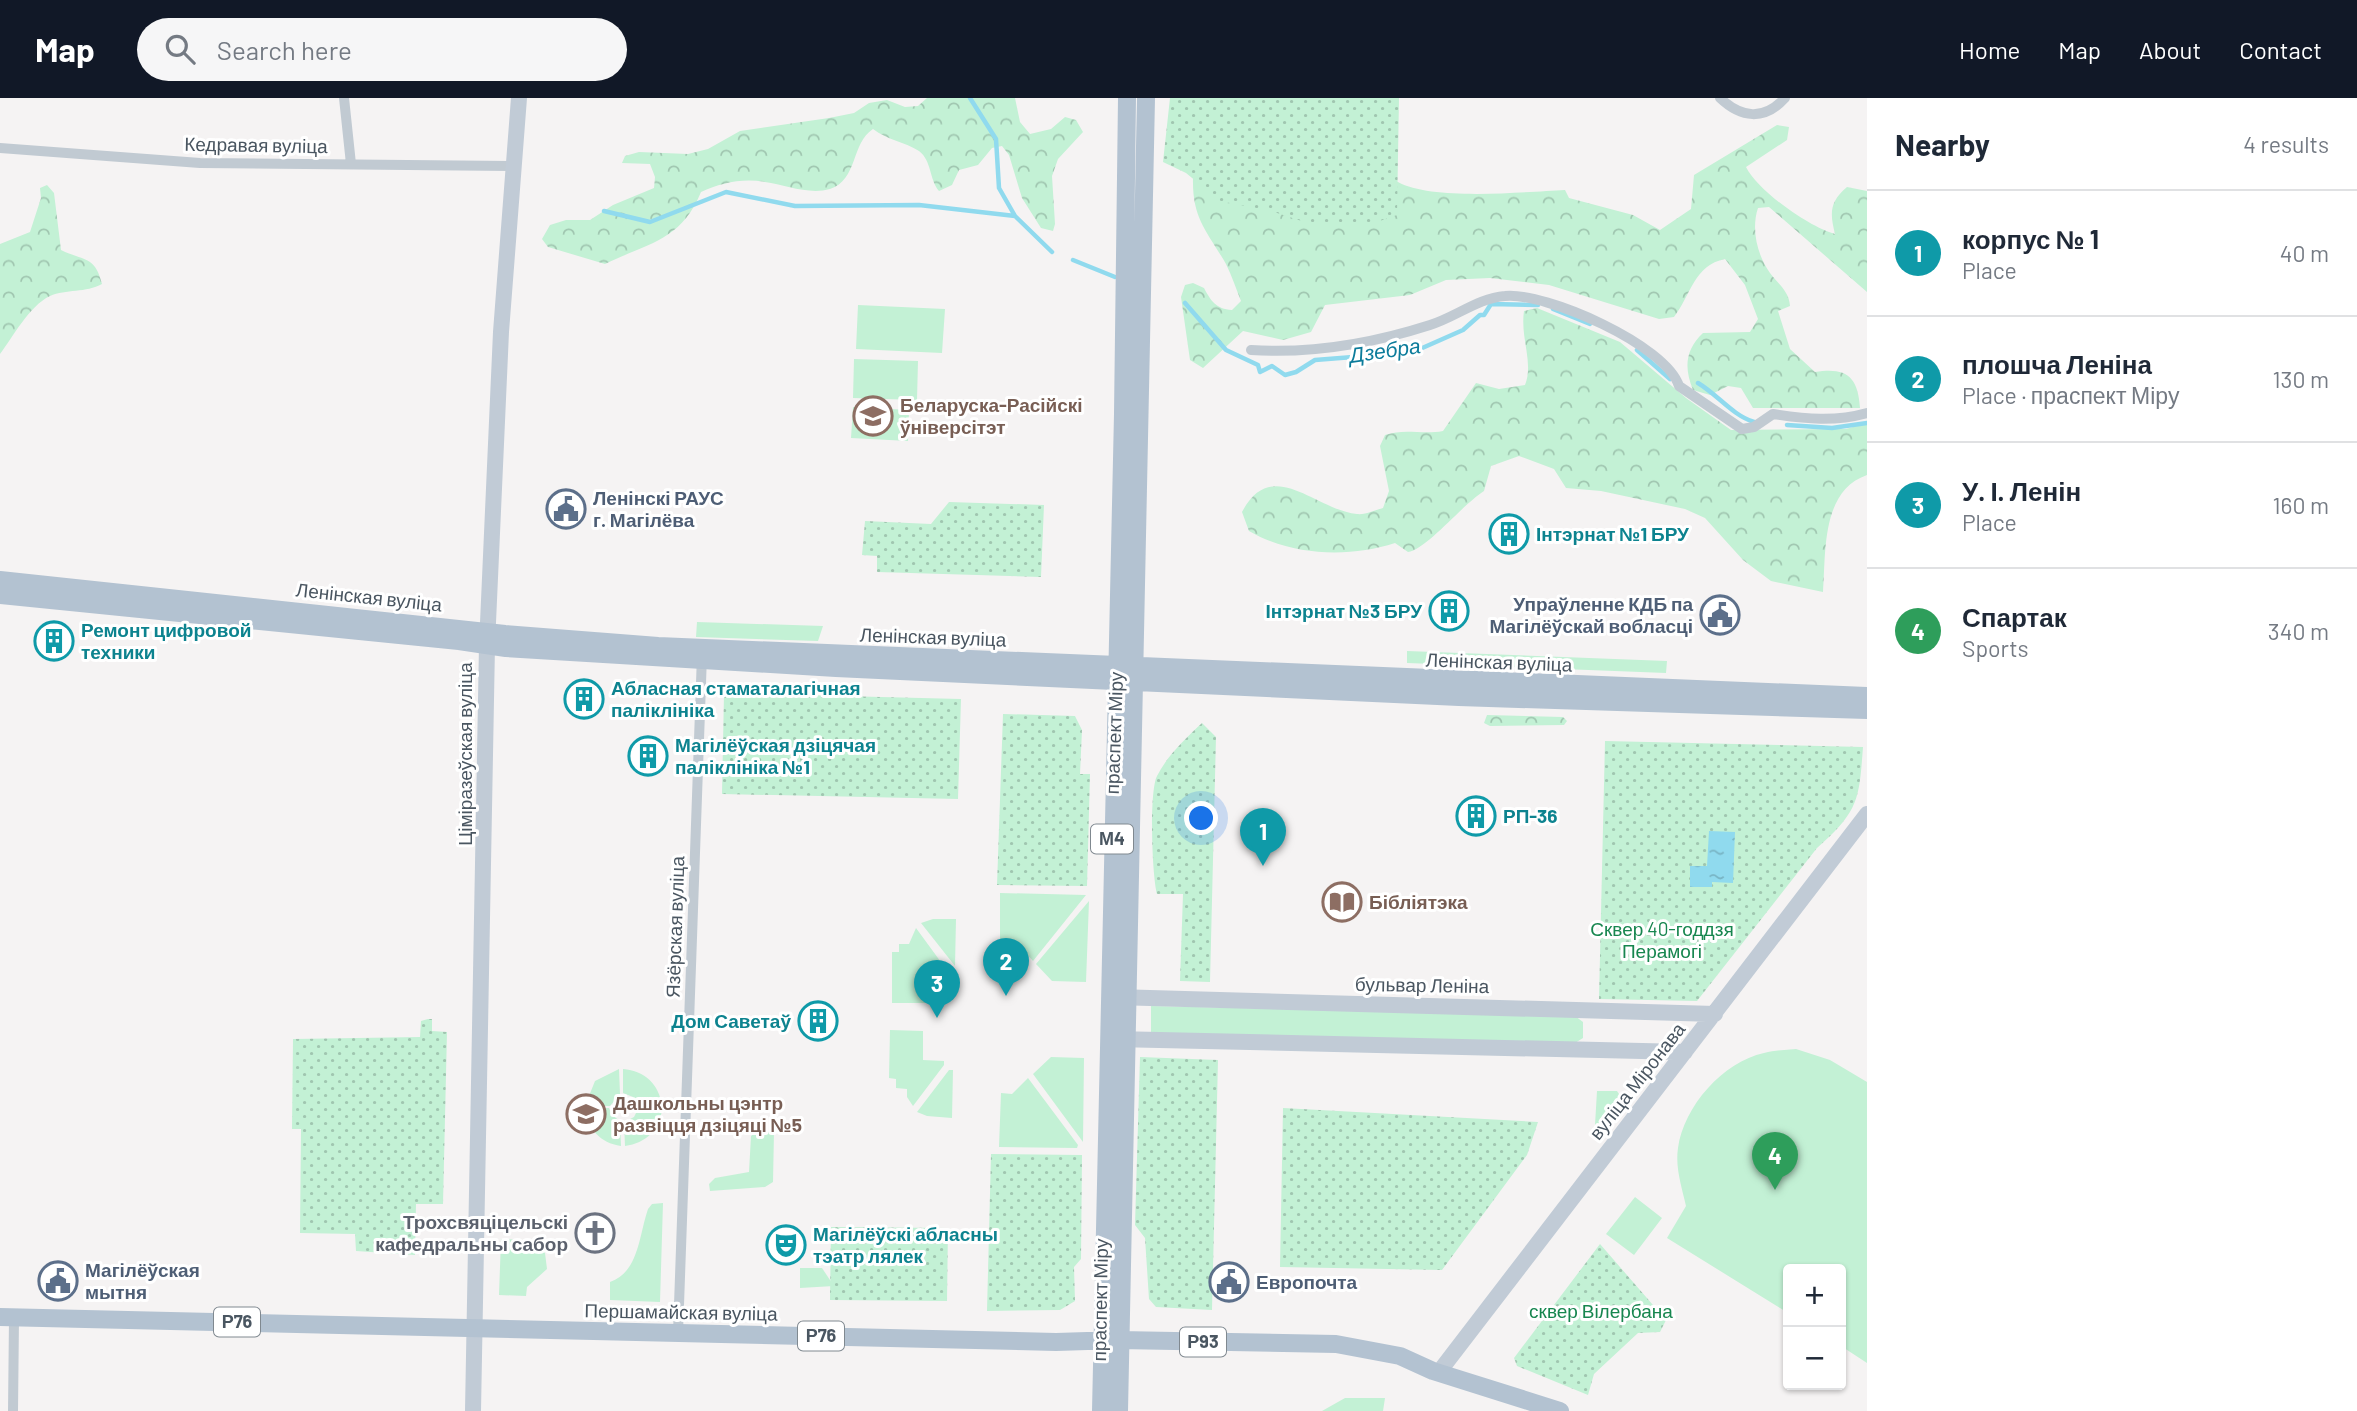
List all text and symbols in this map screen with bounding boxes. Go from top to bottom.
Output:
search box [137,18,627,81]
text: Map [35,29,95,69]
icon: search [161,30,199,68]
text: Search here [217,34,352,65]
text: Home [1959,35,2020,64]
text: Map [2058,35,2101,64]
text: About [2139,35,2201,64]
text: Contact [2239,35,2322,64]
text: Nearby [1895,126,1990,162]
text: 4 results [2243,130,2329,158]
street label: Кедравая вуліца [184,132,328,157]
text: корпус № 1 [1962,223,2099,254]
text: 1 [1914,239,1922,267]
text: 40 m [2280,239,2329,267]
text: Place [1962,256,2017,284]
water label: Дзебра [1346,332,1422,367]
text: плошча Леніна [1962,348,2152,379]
text: 2 [1912,365,1924,393]
text: 130 m [2272,365,2329,393]
text: Place · праспект Міру [1962,381,2179,409]
place label: Беларуска-Расійскі ўніверсітэт [900,393,1083,438]
school or university icon: Беларуска-Расійскі ўніверсітэт [852,395,894,437]
text: У. І. Ленін [1962,475,2081,506]
place label: Ленінскі РАУС г. Магілёва [593,486,724,531]
public building icon: Ленінскі РАУС г. Магілёва [545,488,587,530]
text: 3 [1912,491,1924,519]
text: 160 m [2272,491,2329,519]
text: Place [1962,508,2017,536]
building icon: Інтэрнат №1 БРУ [1488,513,1530,555]
place label: Інтэрнат №1 БРУ [1536,522,1689,545]
street label: Ленінская вуліца [295,577,444,616]
building icon: Інтэрнат №3 БРУ [1428,590,1470,632]
place label: Упраўленне КДБ па Магілёўскай вобласці [1489,592,1693,637]
public building icon: Упраўленне КДБ па Магілёўскай вобласці [1699,594,1741,636]
place label: Інтэрнат №3 БРУ [1266,599,1422,622]
text: Спартак [1962,601,2067,632]
text: 4 [1911,617,1925,645]
text: 340 m [2268,617,2329,645]
place label: Ремонт цифровой техники [81,618,251,663]
building icon: Ремонт цифровой техники [33,620,75,662]
street label: Ленінская вуліца [859,622,1007,651]
text: Sports [1962,634,2029,662]
street label: Ленінская вуліца [1425,647,1573,676]
street label: Ціміразеўская вуліца [453,662,476,846]
street label: праспект Міру [1100,671,1127,795]
place label: Абласная стаматалагічная паліклініка [611,676,861,721]
building icon: Абласная стаматалагічная паліклініка [563,678,605,720]
place label: Магілёўская дзіцячая паліклініка №1 [675,733,876,778]
building icon: Магілёўская дзіцячая паліклініка №1 [627,735,669,777]
building icon: РП-36 [1455,795,1497,837]
your location [1184,801,1218,835]
place label: РП-36 [1503,804,1558,827]
pin: 1 [1240,808,1286,866]
road number: М4 [1091,824,1133,854]
street label: Язёрская вуліца [661,855,688,998]
library icon: Бібліятэка [1321,881,1363,923]
place label: Бібліятэка [1369,890,1468,913]
park label: Сквер 40-годдзя Перамогі [1590,917,1734,962]
pin: 2 [983,938,1029,996]
pin: 3 [914,960,960,1018]
street label: бульвар Леніна [1355,972,1490,997]
building icon: Дом Саветаў [797,1000,839,1042]
place label: Дом Саветаў [671,1009,791,1032]
street label: вуліца Міронава [1584,1017,1690,1144]
place label: Дашкольны цэнтр развіцця дзіцяці №5 [613,1091,802,1136]
school or university icon: Дашкольны цэнтр развіцця дзіцяці №5 [565,1093,607,1135]
pin: 4 [1752,1132,1798,1190]
place label: Трохсвяціцельскі кафедральны сабор [375,1210,568,1255]
church icon: Трохсвяціцельскі кафедральны сабор [574,1212,616,1254]
place label: Магілёўскі абласны тэатр лялек [813,1222,998,1267]
theatre icon: Магілёўскі абласны тэатр лялек [765,1224,807,1266]
street label: праспект Міру [1087,1238,1112,1362]
place label: Магілёўская мытня [85,1258,200,1303]
public building icon: Магілёўская мытня [37,1260,79,1302]
public building icon: Европочта [1208,1261,1250,1303]
map controls [1783,1264,1846,1390]
button: + [1783,1264,1846,1327]
place label: Европочта [1256,1270,1358,1293]
street label: Першамайская вуліца [584,1298,778,1325]
park label: сквер Вілербана [1529,1299,1673,1322]
road number: Р76 [214,1308,260,1336]
road number: Р76 [798,1322,844,1350]
button: − [1783,1327,1846,1390]
road number: Р93 [1180,1328,1226,1357]

